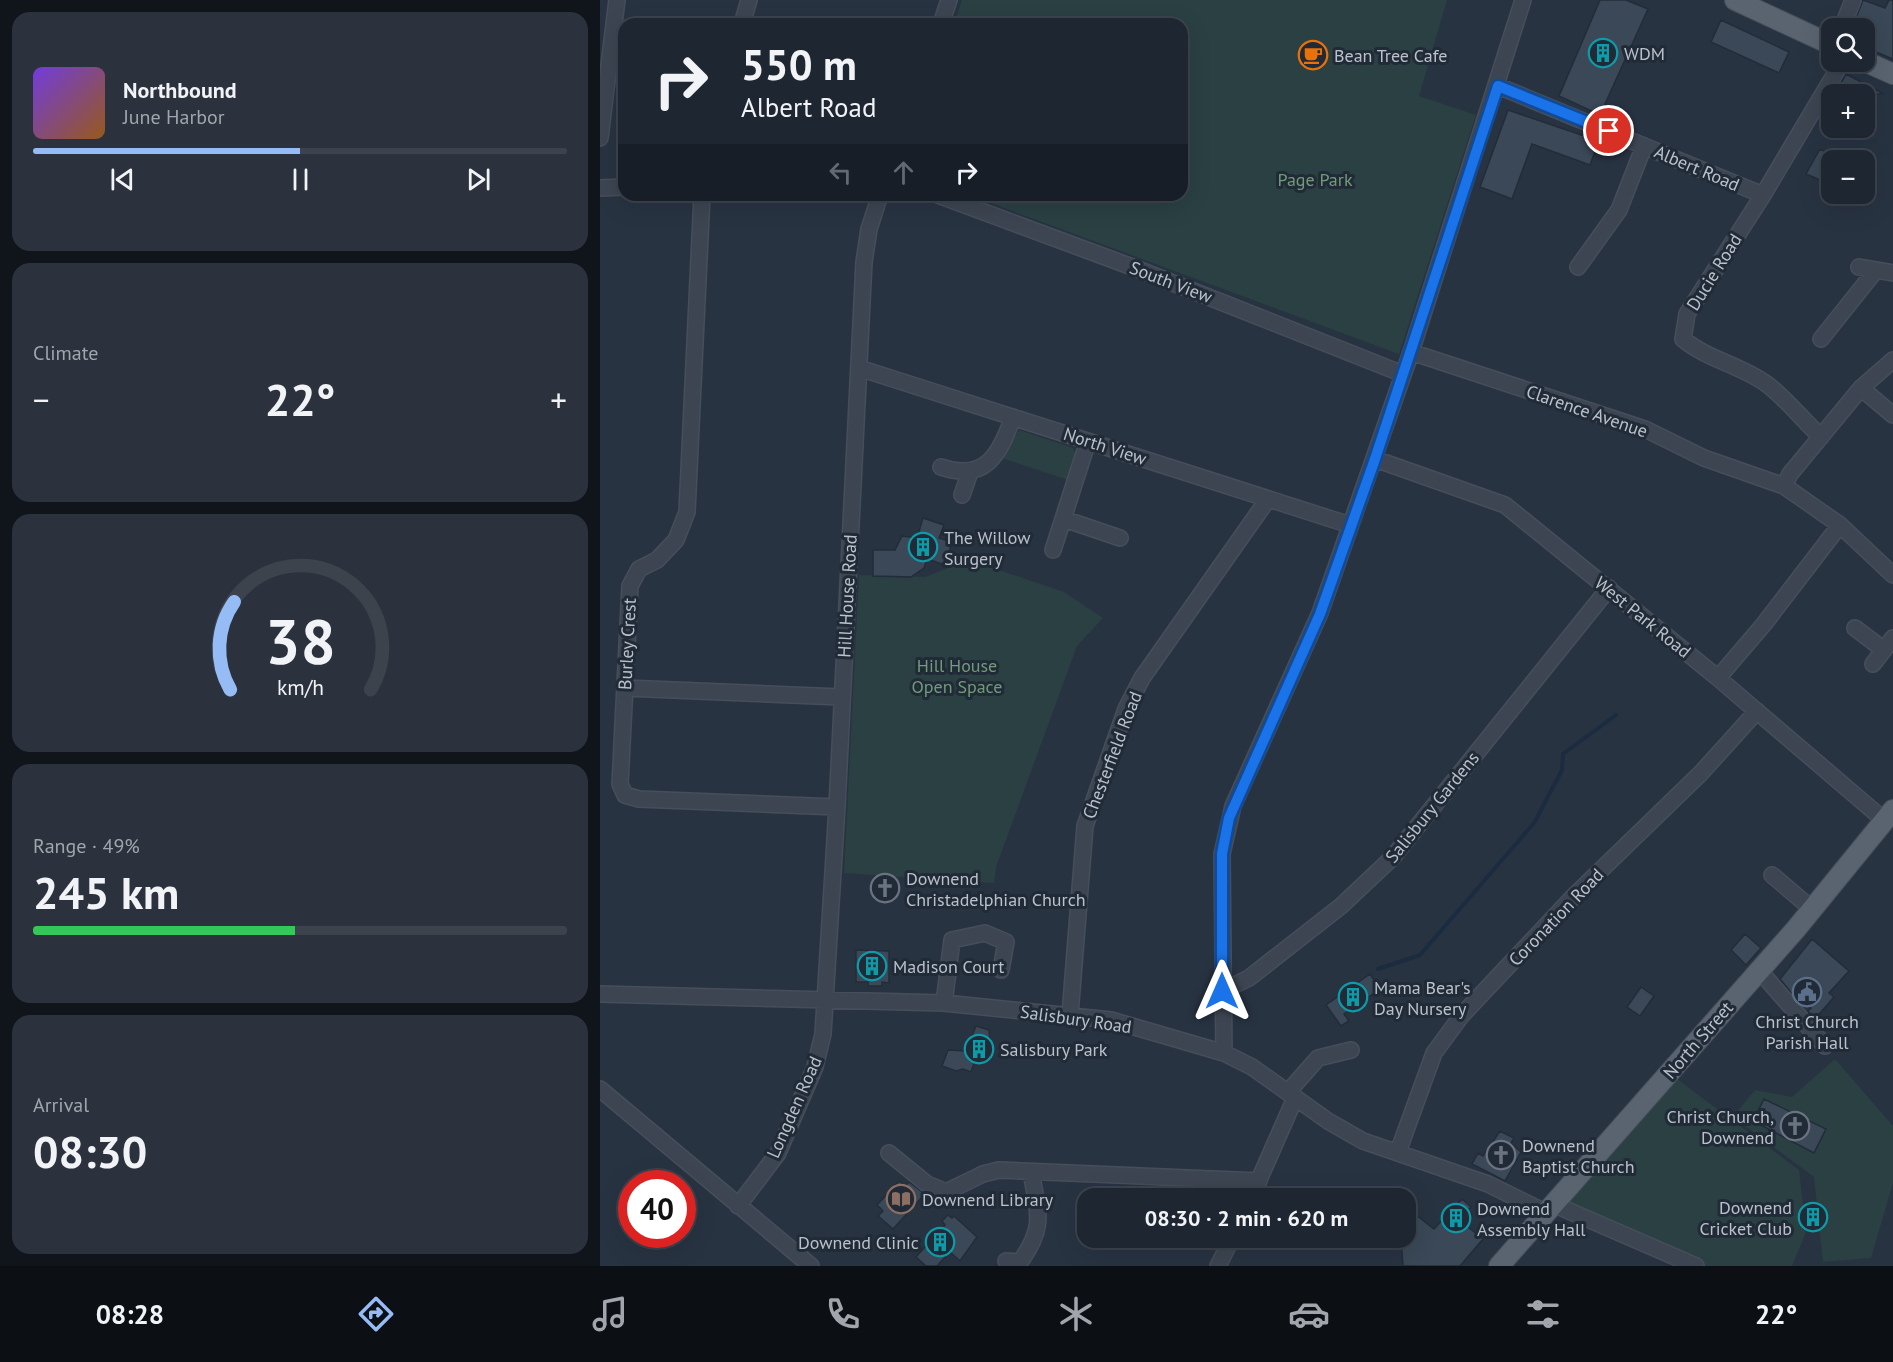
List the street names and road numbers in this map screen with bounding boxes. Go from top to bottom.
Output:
street label: Albert Road [1651,140,1743,196]
street label: Ducie Road [1681,229,1747,315]
street label: South View [1127,256,1216,308]
street label: Clarence Avenue [1523,379,1651,443]
street label: North View [1061,422,1150,470]
street label: Hill House Road [832,534,862,658]
street label: West Park Road [1590,571,1696,663]
street label: Burley Crest [613,598,641,690]
street label: Chesterfield Road [1077,688,1147,822]
street label: Salisbury Gardens [1380,747,1484,867]
street label: Coronation Road [1504,863,1608,971]
street label: North Street [1658,997,1738,1083]
street label: Salisbury Road [1019,1000,1133,1038]
street label: Longden Road [761,1053,827,1161]

